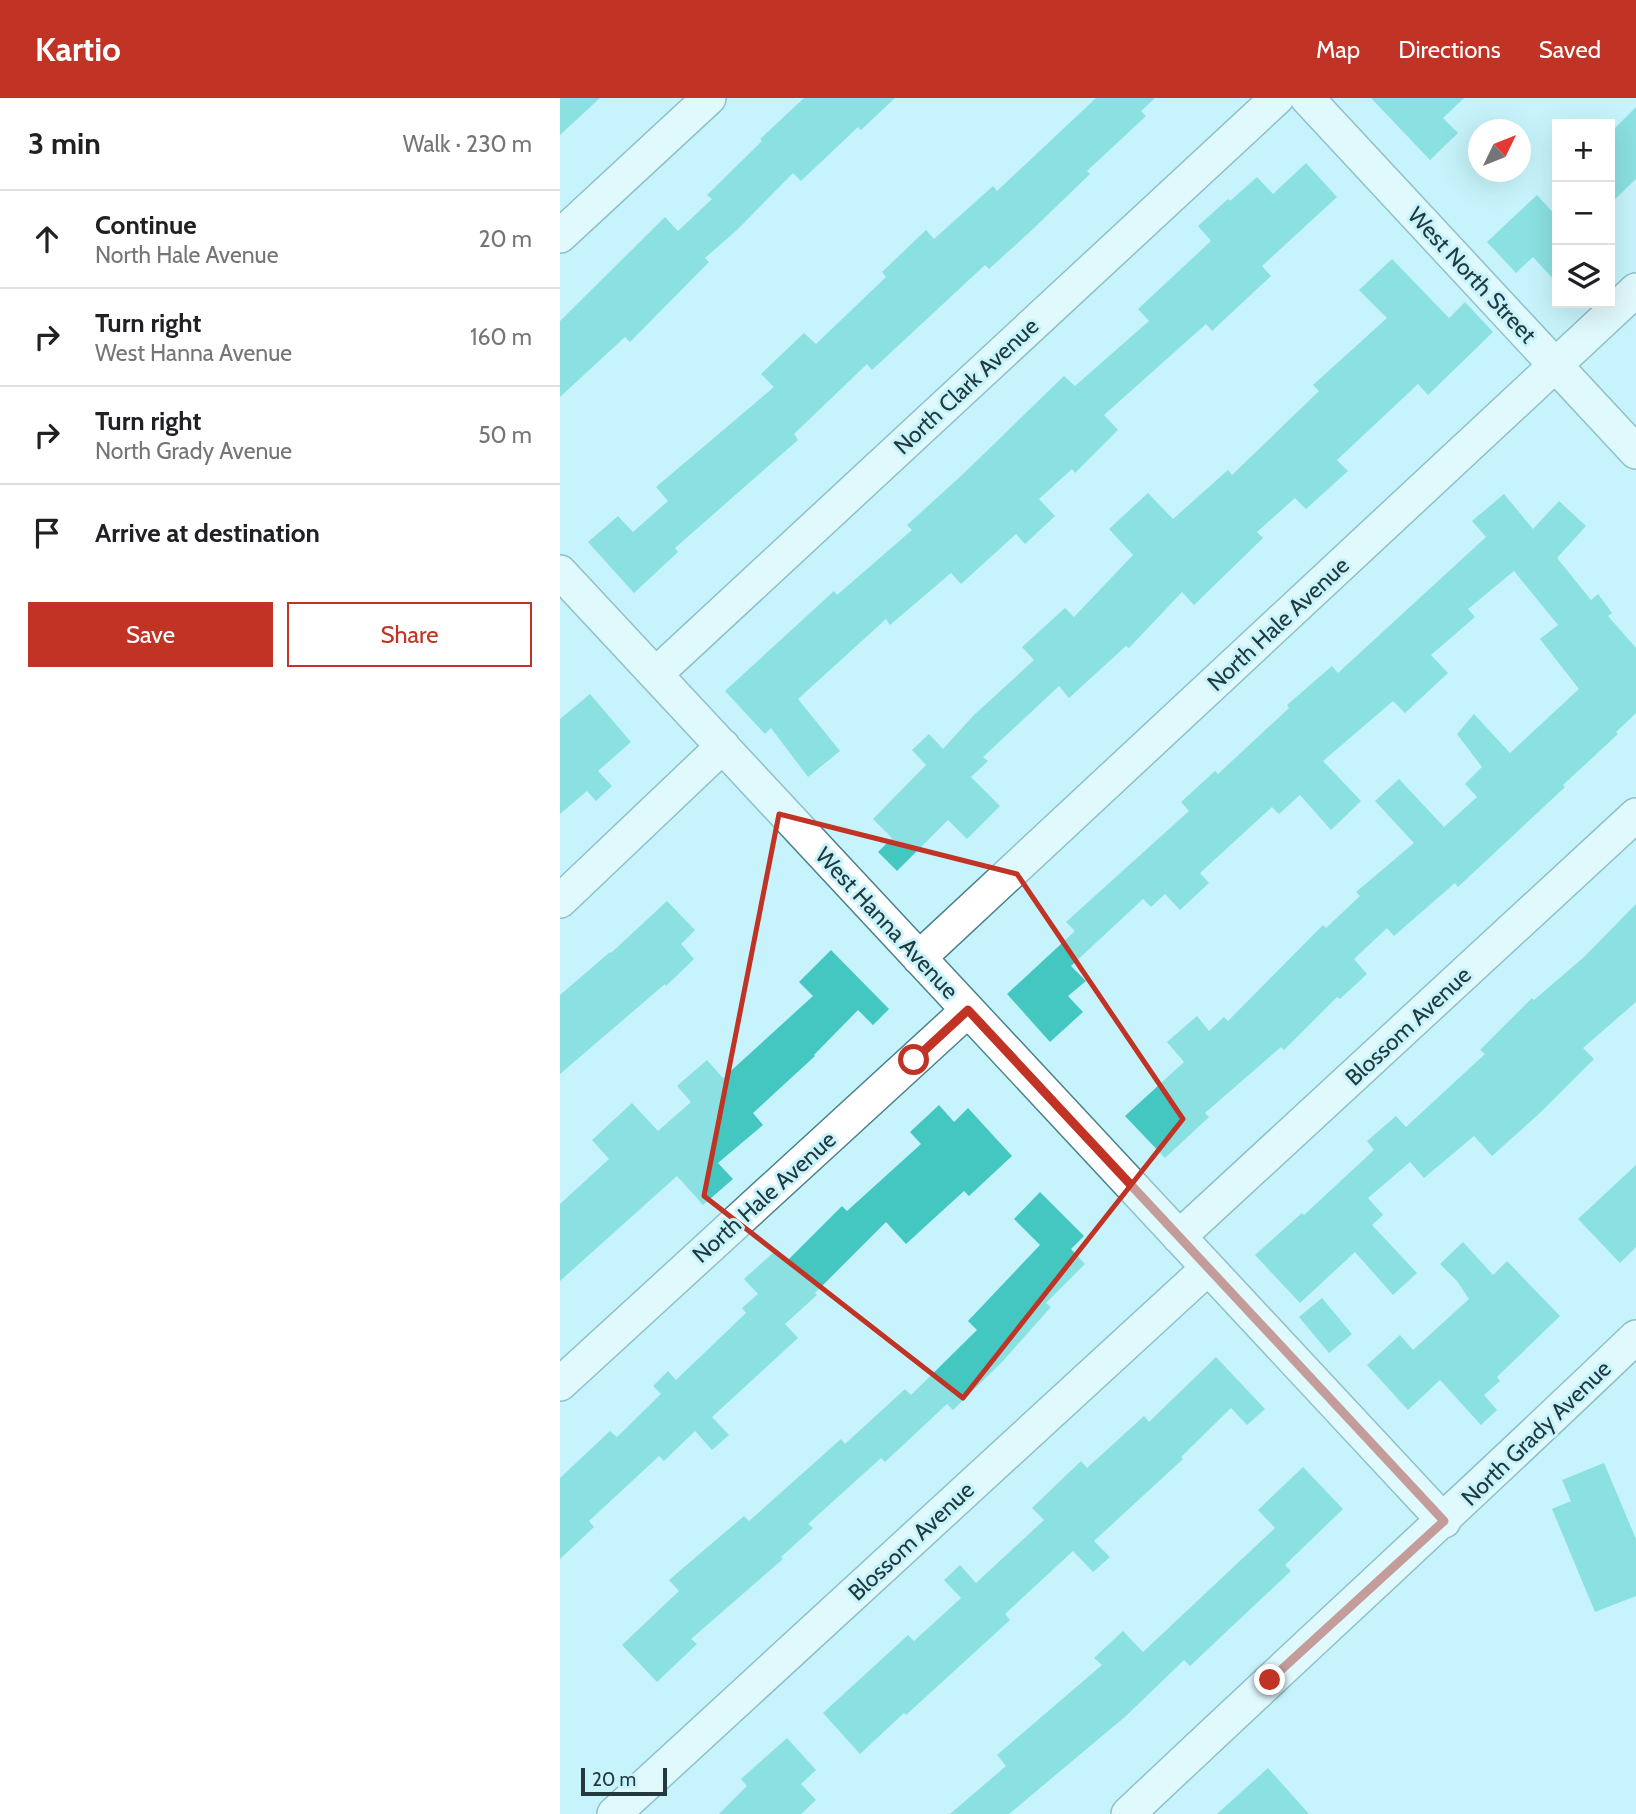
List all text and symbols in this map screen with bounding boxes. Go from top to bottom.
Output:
text: Kartio [35,29,121,69]
text: Map [1316,35,1360,64]
text: Directions [1398,35,1501,64]
text: Saved [1539,35,1601,64]
north arrow [1468,119,1531,182]
map controls [1552,119,1615,308]
button: + [1552,119,1615,182]
text: 3 min [28,125,101,162]
text: Walk · 230 m [403,130,532,158]
button: − [1552,182,1615,245]
street label: West North Street [1402,201,1542,349]
text: Continue [95,209,197,241]
icon: ahead [28,220,66,258]
text: 20 m [479,225,532,253]
text: North Hale Avenue [95,241,278,269]
button: layers [1552,245,1615,308]
text: Turn right [95,307,201,339]
street label: North Clark Avenue [888,312,1044,460]
icon: right [28,318,66,356]
text: 160 m [470,323,532,351]
text: West Hanna Avenue [95,339,292,367]
text: Turn right [95,405,201,437]
icon: right [28,416,66,454]
text: 50 m [478,421,532,449]
text: North Grady Avenue [95,437,292,465]
icon: arrive [28,514,66,552]
text: Arrive at destination [95,517,320,549]
street label: North Hale Avenue [1201,551,1355,697]
button: Save [28,602,273,667]
button: Share [287,602,532,667]
street label: West Hanna Avenue [810,841,965,1005]
street label: Blossom Avenue [1339,961,1477,1091]
route start [898,1044,929,1075]
street label: North Hale Avenue [686,1125,842,1269]
street label: North Grady Avenue [1455,1354,1617,1512]
street label: Blossom Avenue [842,1476,980,1606]
route end [1254,1664,1285,1695]
scale bar [581,1765,667,1797]
text: 20 m [592,1768,636,1791]

